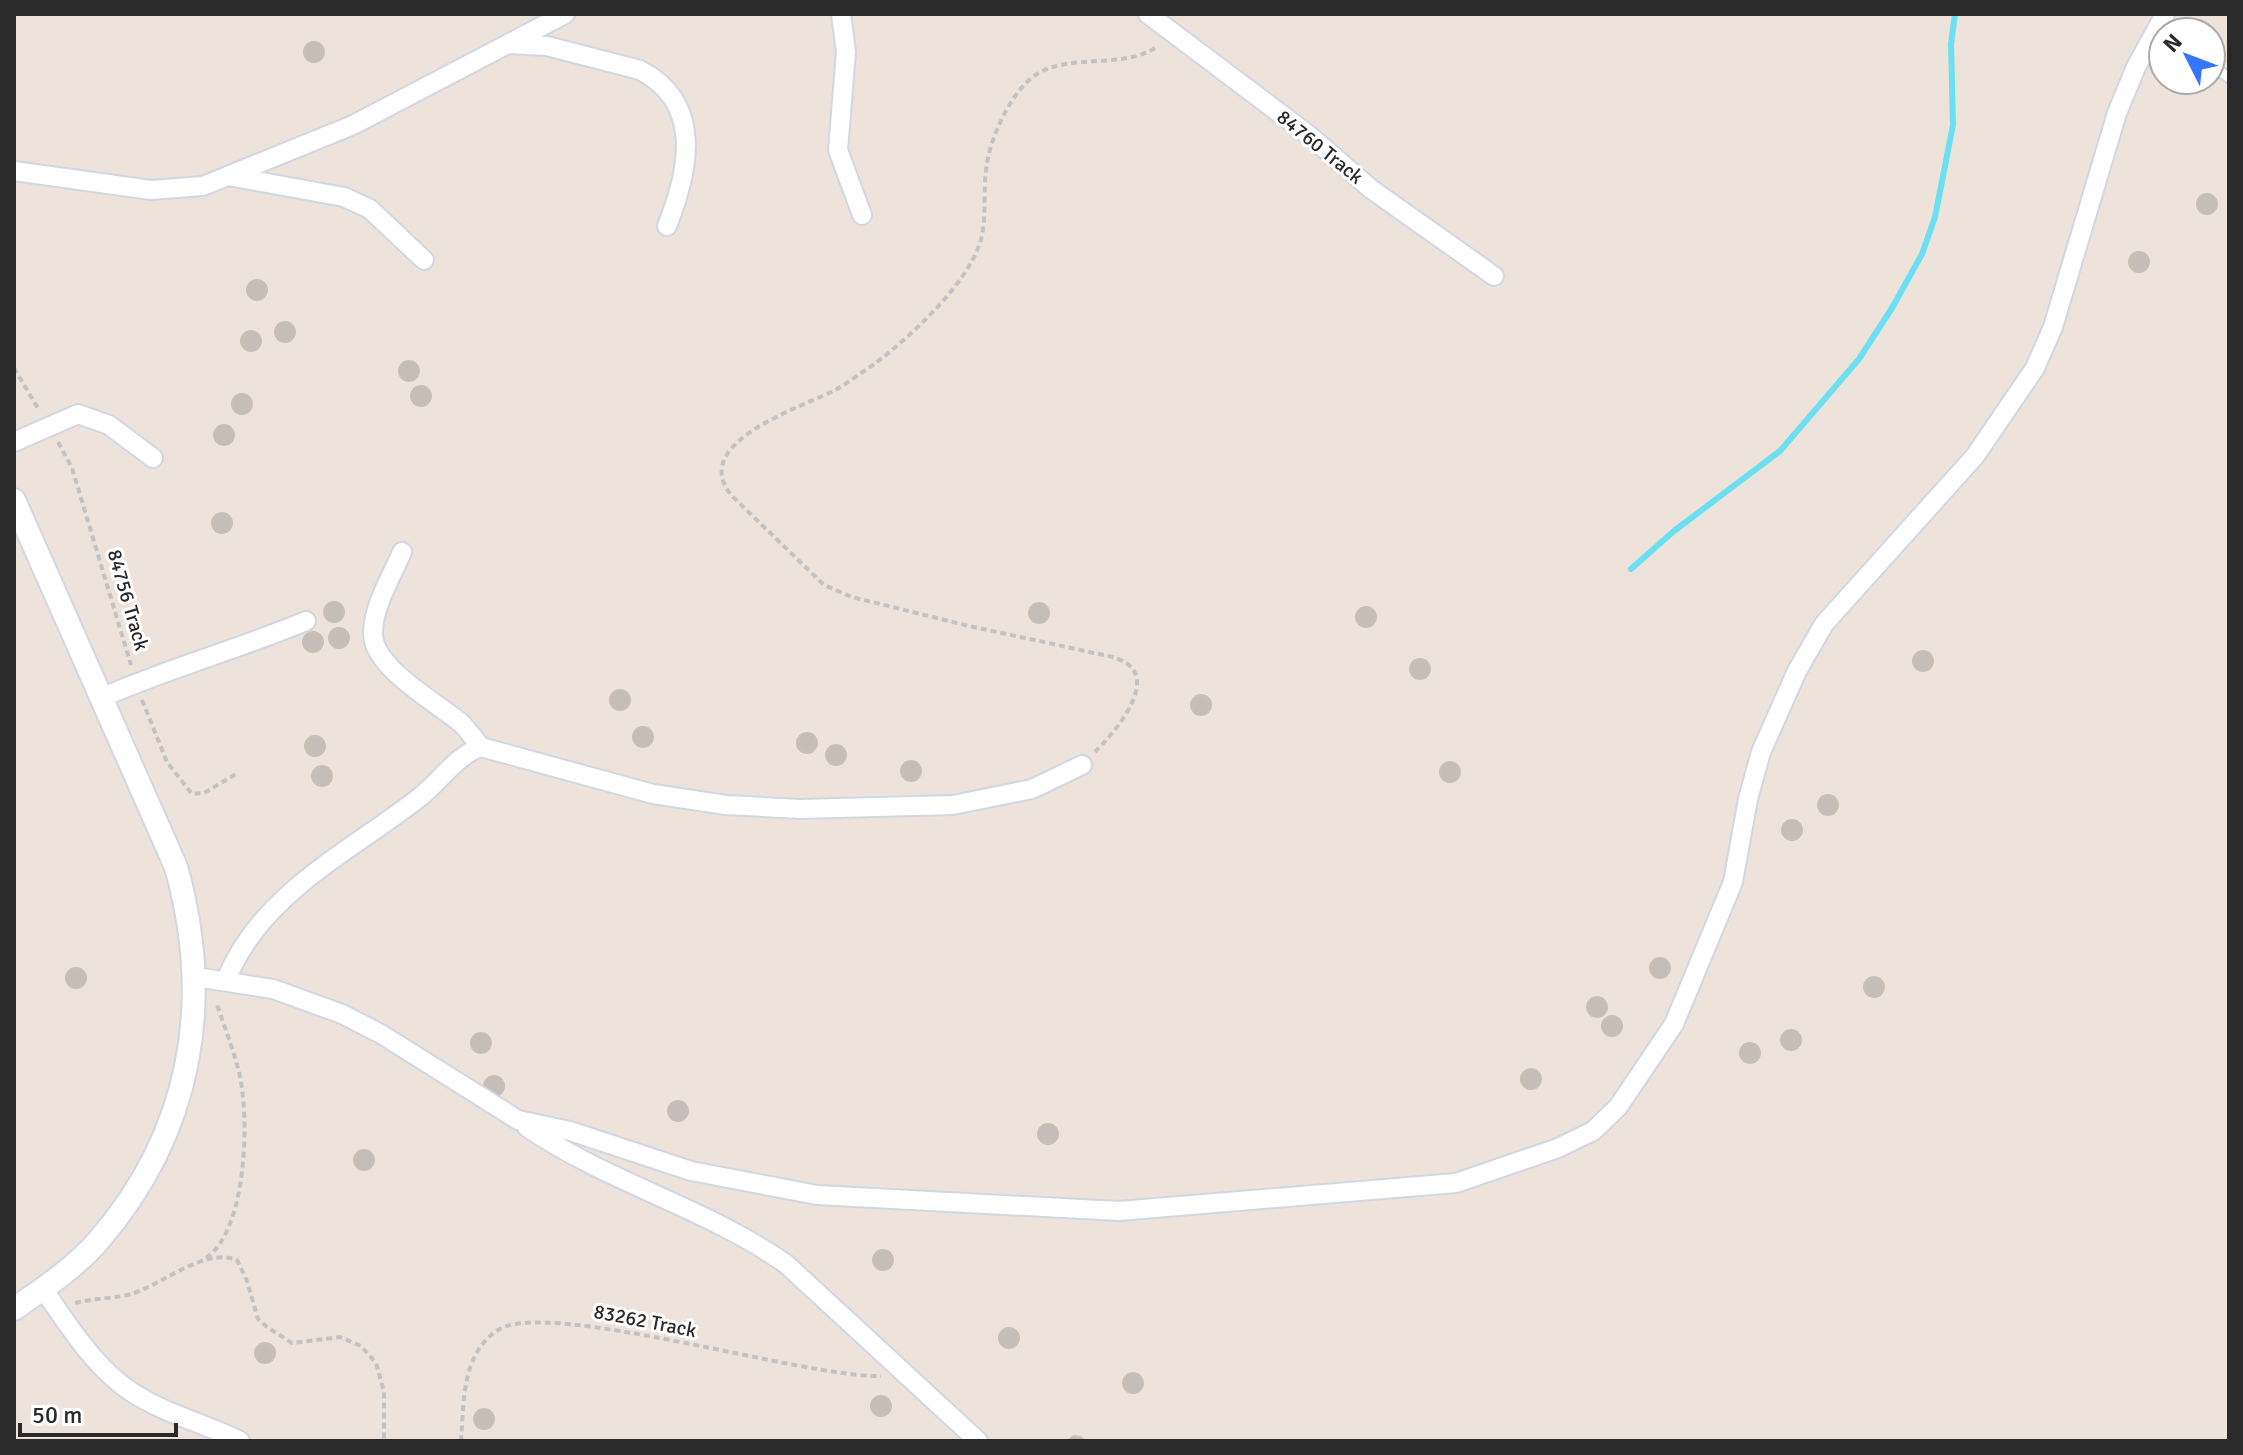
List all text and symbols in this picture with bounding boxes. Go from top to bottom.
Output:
north arrow [2147,16,2227,96]
text: N [2157,28,2188,58]
street label: 84760 Track [1272,105,1368,189]
street label: 84756 Track [102,547,154,653]
street label: 83262 Track [592,1299,698,1343]
scale bar [20,1387,176,1437]
text: 50 m [32,1400,82,1430]

